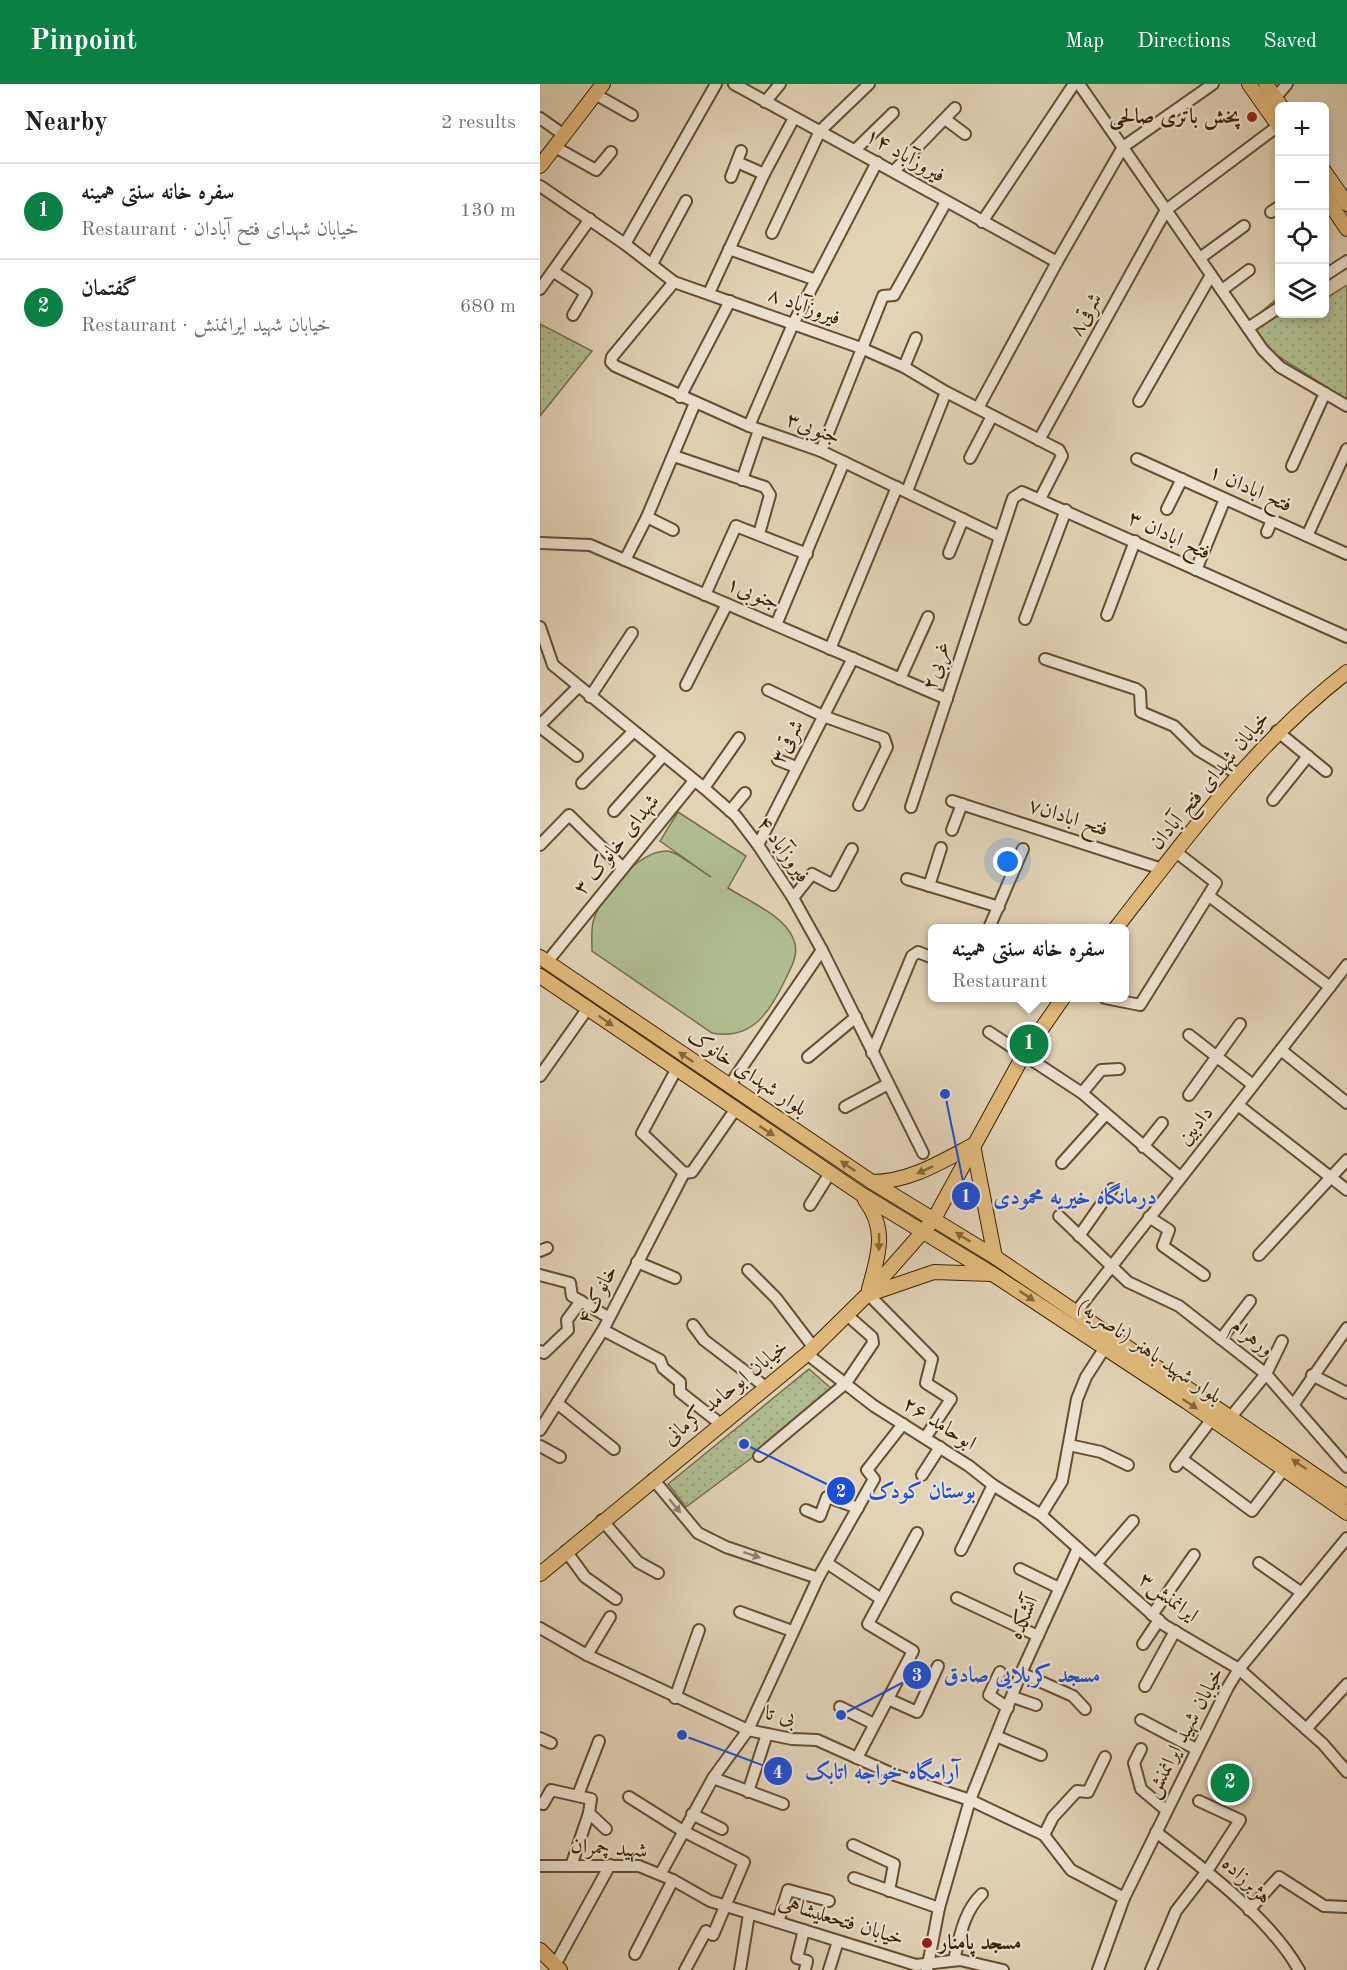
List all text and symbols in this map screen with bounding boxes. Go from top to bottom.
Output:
text: Pinpoint [30,28,137,56]
text: Map [1065,31,1104,52]
text: Directions [1137,31,1231,52]
text: Saved [1264,31,1317,52]
map controls [1275,102,1329,318]
button: + [1275,102,1329,156]
place label: پخش باتری صالحی [1109,106,1241,130]
text: Nearby [24,110,108,136]
marker: پخش باتری صالحی [1245,110,1259,124]
text: 2 results [441,113,516,133]
street label: فیروزآباد ۱۴ [861,121,950,188]
button: − [1275,156,1329,210]
text: سفره خانه سنتی همینه [81,182,234,204]
text: 1 [38,201,49,221]
text: 130 m [460,201,516,221]
button: locate [1275,210,1329,264]
text: Restaurant · خیابان شهدای فتح آبادان [81,220,359,240]
button: layers [1275,264,1329,318]
text: گفتمان [81,278,137,300]
street label: فیروزآباد ۸ [765,280,844,331]
street label: شرقی۸ [1065,289,1108,341]
text: 2 [38,297,49,317]
text: 680 m [460,297,516,317]
text: Restaurant · خیابان شهید ایرانمنش [81,316,331,336]
street label: جنوبی۳ [782,409,843,452]
street label: فتح ابادان ۱ [1203,461,1295,523]
street label: فتح ابادان ۳ [1122,508,1213,570]
street label: جنوبی۱ [722,573,783,617]
street label: غربی۲ [919,639,957,694]
street label: خیابان شهدای فتح آبادان [1143,705,1279,859]
street label: شرقی۳ [767,716,810,768]
street label: شهدای خانوک ۳ [570,790,665,900]
street label: فتح ابادان۷ [1023,795,1110,847]
street label: فیروزآباد ۴ [752,811,817,888]
your location [993,847,1022,876]
popup [928,924,1129,1002]
text: سفره خانه سنتی همینه [952,939,1105,961]
text: Restaurant [952,972,1047,992]
one-way arrow [598,1015,614,1026]
pin: 1 [1010,1022,1048,1066]
street label: بلوار شهدای خانوک [682,1025,811,1122]
one-way arrow [679,1051,695,1063]
street label: دادبین [1174,1103,1219,1150]
one-way arrow [759,1125,775,1136]
one-way arrow [840,1161,856,1172]
one-way arrow [916,1165,933,1174]
callout: درمانگاه خیریه محمودی [951,1176,1169,1216]
text: درمانگاه خیریه محمودی [993,1182,1157,1210]
text: 1 [961,1188,971,1206]
one-way arrow [955,1232,971,1243]
one-way arrow [875,1233,884,1252]
street label: خانوک۴ [573,1262,623,1328]
one-way arrow [1019,1291,1035,1302]
street label: بلوار شهید باهنر (ناصریه) [1072,1296,1225,1410]
street label: ورهرام [1223,1315,1277,1366]
street label: خیابان ابوحامد کرمانی [658,1335,793,1450]
street label: ابوحامد ۲۶ [898,1393,979,1455]
one-way arrow [1181,1398,1197,1410]
one-way arrow [1291,1458,1307,1470]
callout: بوستان کودک [826,1471,987,1511]
text: بوستان کودک [868,1480,976,1504]
text: 2 [836,1483,846,1501]
one-way arrow [668,1498,681,1513]
one-way arrow [743,1551,761,1561]
street label: ایرانمنش۳ [1133,1569,1202,1629]
street label: آتشکده [1002,1589,1044,1643]
callout: مسجد کربلایی صادق [902,1655,1113,1695]
text: مسجد کربلایی صادق [944,1663,1100,1690]
street label: خیابان شهید ایرانمنش [1142,1664,1230,1803]
text: 3 [912,1667,922,1685]
street label: بی تا [763,1703,797,1732]
callout: آرامگاه خواجه اتابک [763,1751,971,1791]
text: آرامگاه خواجه اتابک [805,1757,962,1785]
pin: 2 [1210,1760,1250,1806]
text: 4 [773,1764,783,1782]
street label: شهید چمران [570,1836,648,1864]
street label: هژبرزاده [1217,1853,1275,1909]
street label: خیابان فتحعلیشاهی [776,1892,906,1951]
place label: مسجد پامنار [937,1932,1021,1957]
marker: مسجد پامنار [920,1936,934,1950]

